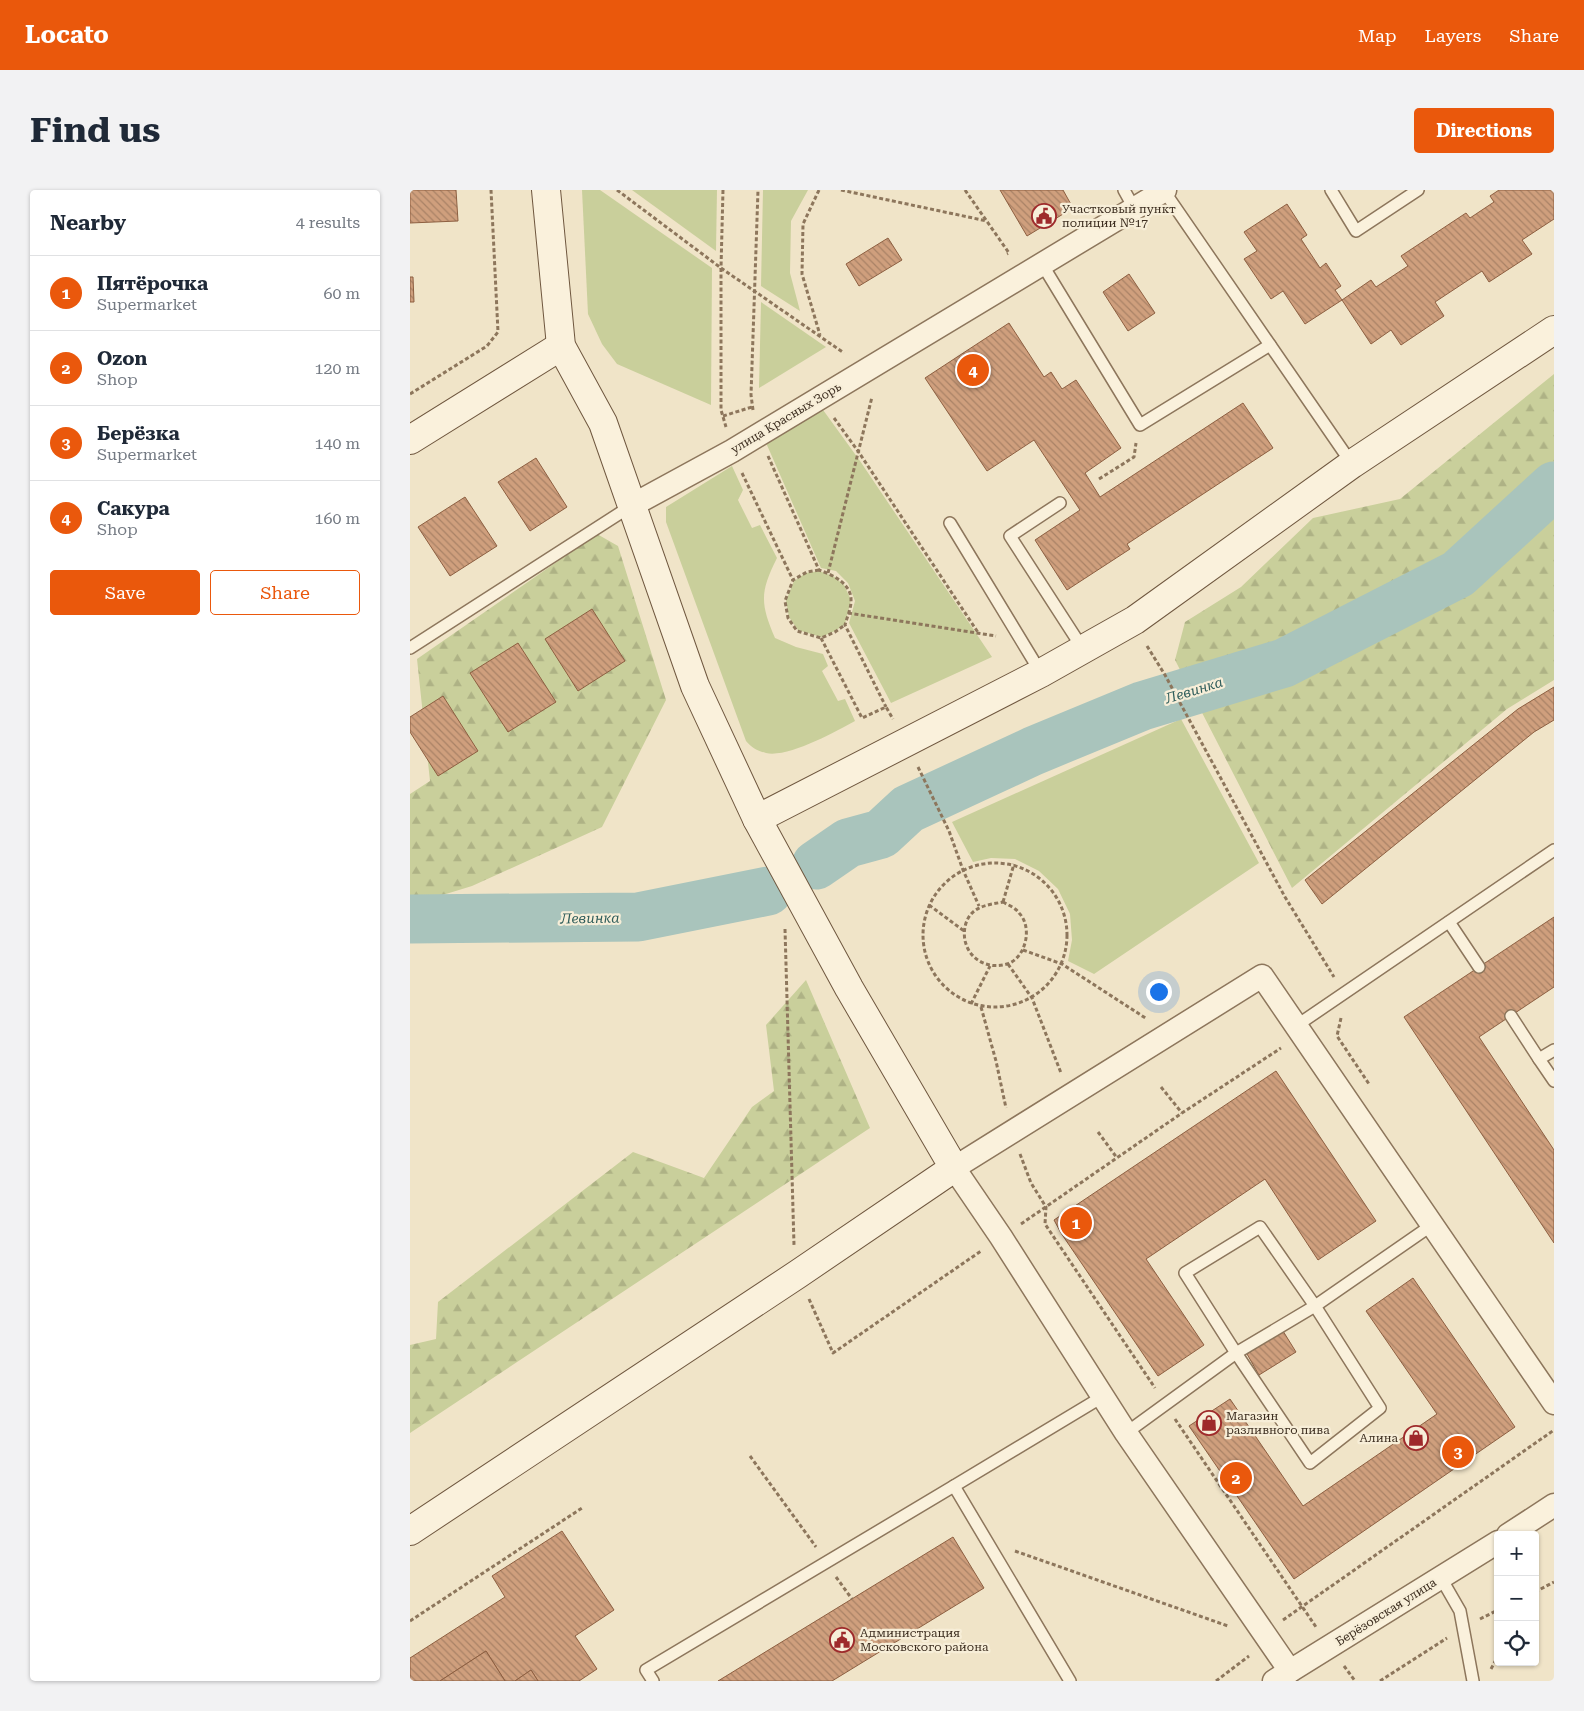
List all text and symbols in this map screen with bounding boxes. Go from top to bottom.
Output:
text: Locato [25,21,109,49]
text: Map [1358,25,1397,46]
text: Layers [1425,25,1481,46]
text: Share [1509,25,1559,46]
button: Directions [1414,108,1554,153]
text: Find us [30,110,160,151]
place label: Участковый пункт полиции №17 [1062,202,1176,230]
public building icon: Участковый пункт полиции №17 [1031,203,1057,229]
text: Nearby [50,211,126,235]
text: 4 results [296,213,360,232]
text: Пятёрочка [97,272,208,295]
text: 1 [62,284,70,303]
text: 60 m [323,284,360,303]
text: Supermarket [97,295,197,314]
text: Ozon [97,347,147,370]
pin: 4 [957,351,989,389]
text: 2 [62,359,70,378]
text: 120 m [314,359,360,378]
text: Shop [97,370,138,389]
street label: улица Красных Зорь [728,379,844,457]
text: Берёзка [97,422,180,445]
text: 3 [62,434,70,453]
text: 140 m [314,434,360,453]
text: Supermarket [97,445,197,464]
text: Сакура [97,497,170,520]
text: 4 [62,509,70,528]
text: 160 m [314,509,360,528]
text: Shop [97,520,138,539]
button: Save [50,570,200,615]
button: Share [210,570,360,615]
water label: Левинка [1162,674,1225,707]
water label: Левинка [559,909,620,927]
your location [1146,979,1172,1005]
pin: 1 [1060,1204,1092,1242]
place label: Магазин разливного пива [1226,1409,1330,1437]
shop icon: Магазин разливного пива [1196,1410,1222,1436]
shop icon: Алина [1403,1425,1429,1451]
place label: Алина [1359,1431,1398,1445]
pin: 3 [1442,1433,1474,1471]
pin: 2 [1220,1459,1252,1497]
map controls [1494,1531,1539,1666]
button: + [1494,1531,1539,1576]
street label: Берёзовская улица [1333,1575,1439,1649]
button: − [1494,1576,1539,1621]
button: locate [1494,1621,1539,1666]
place label: Администрация Московского района [860,1626,989,1654]
public building icon: Администрация Московского района [829,1627,855,1653]

